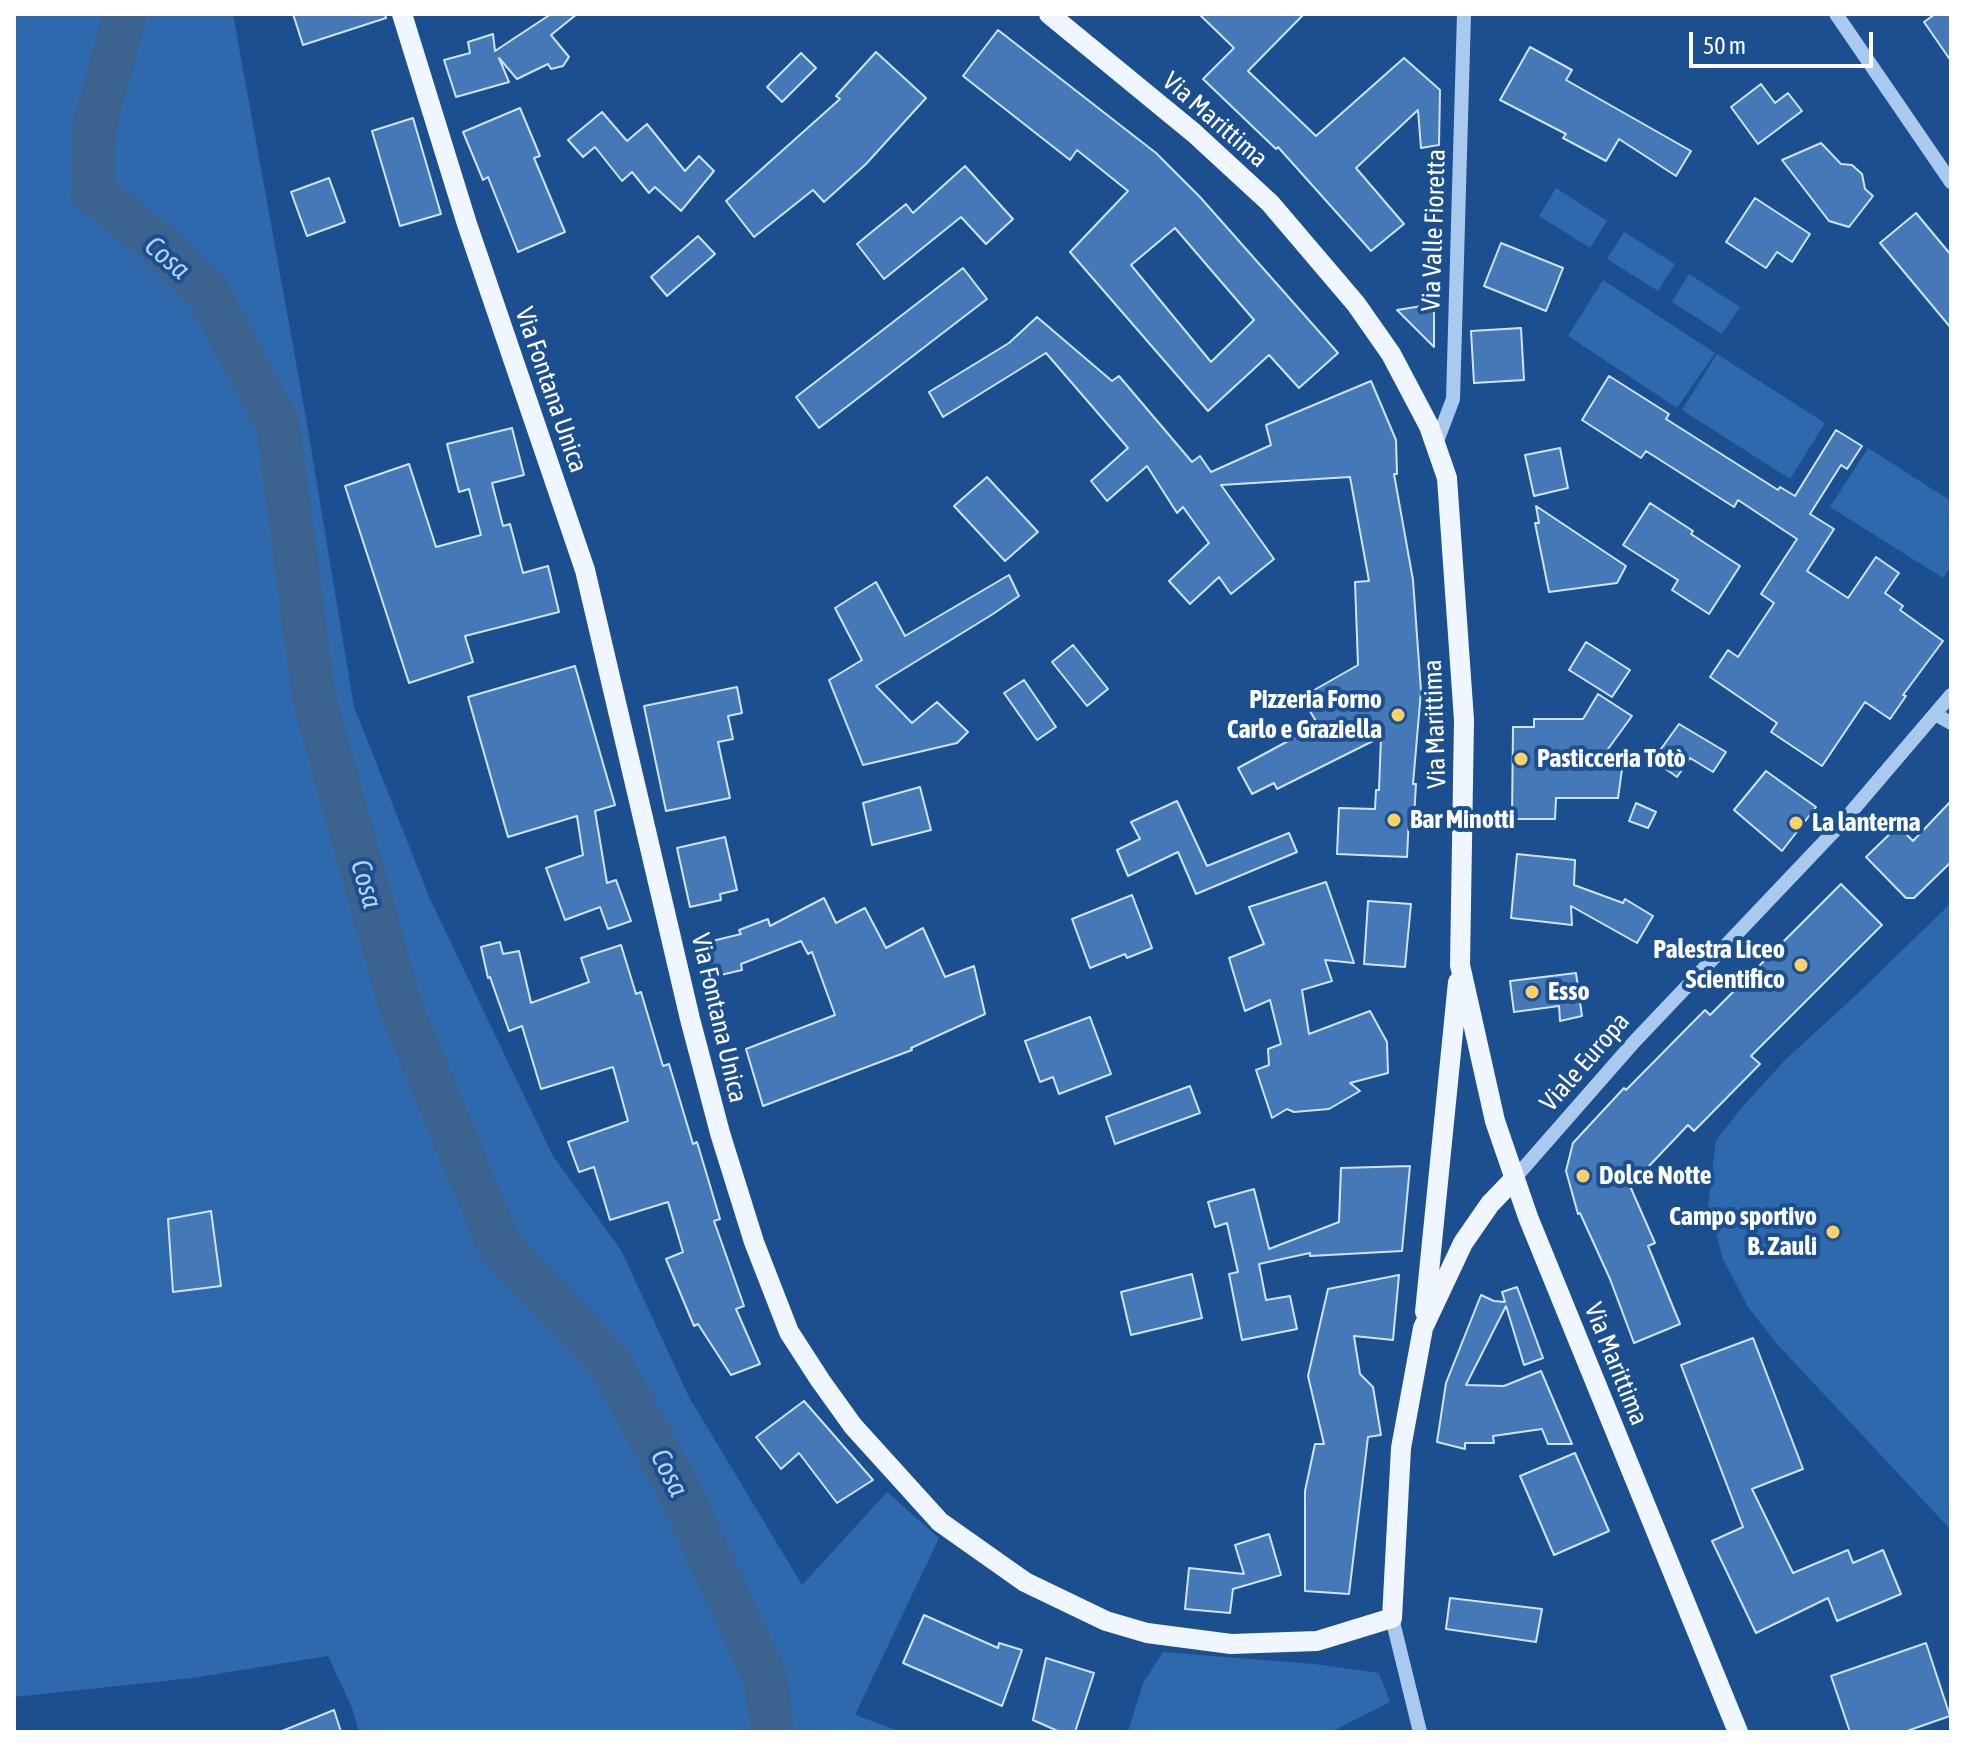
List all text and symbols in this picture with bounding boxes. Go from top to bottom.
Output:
scale bar [1693,16,1877,66]
text: 50 m [1703,32,1746,59]
street label: Via Marittima [1156,66,1274,174]
street label: Via Valle Fioretta [1416,148,1452,312]
water label: Cosa [138,229,196,287]
street label: Via Fontana Unica [508,303,594,477]
street label: Via Marittima [1417,659,1453,789]
place label: Pizzeria Forno Carlo e Graziella [1227,684,1382,746]
marker: Pizzeria Forno Carlo e Graziella [1389,706,1407,724]
place label: Pasticceria Totò [1537,743,1686,775]
marker: Pasticceria Totò [1512,750,1530,768]
place label: Bar Minotti [1410,804,1515,836]
place label: La lanterna [1812,807,1921,839]
marker: Bar Minotti [1385,811,1403,829]
marker: La lanterna [1787,814,1805,832]
water label: Cosa [343,856,389,912]
street label: Via Fontana Unica [684,930,754,1106]
place label: Palestra Liceo Scientifico [1653,934,1785,996]
marker: Palestra Liceo Scientifico [1792,956,1810,974]
place label: Esso [1548,976,1590,1008]
marker: Esso [1523,983,1541,1001]
street label: Viale Europa [1534,1006,1636,1118]
place label: Dolce Notte [1599,1160,1711,1192]
marker: Dolce Notte [1574,1167,1592,1185]
place label: Campo sportivo B. Zauli [1669,1201,1817,1262]
marker: Campo sportivo B. Zauli [1824,1223,1842,1241]
street label: Via Marittima [1577,1298,1655,1430]
water label: Cosa [643,1444,695,1502]

